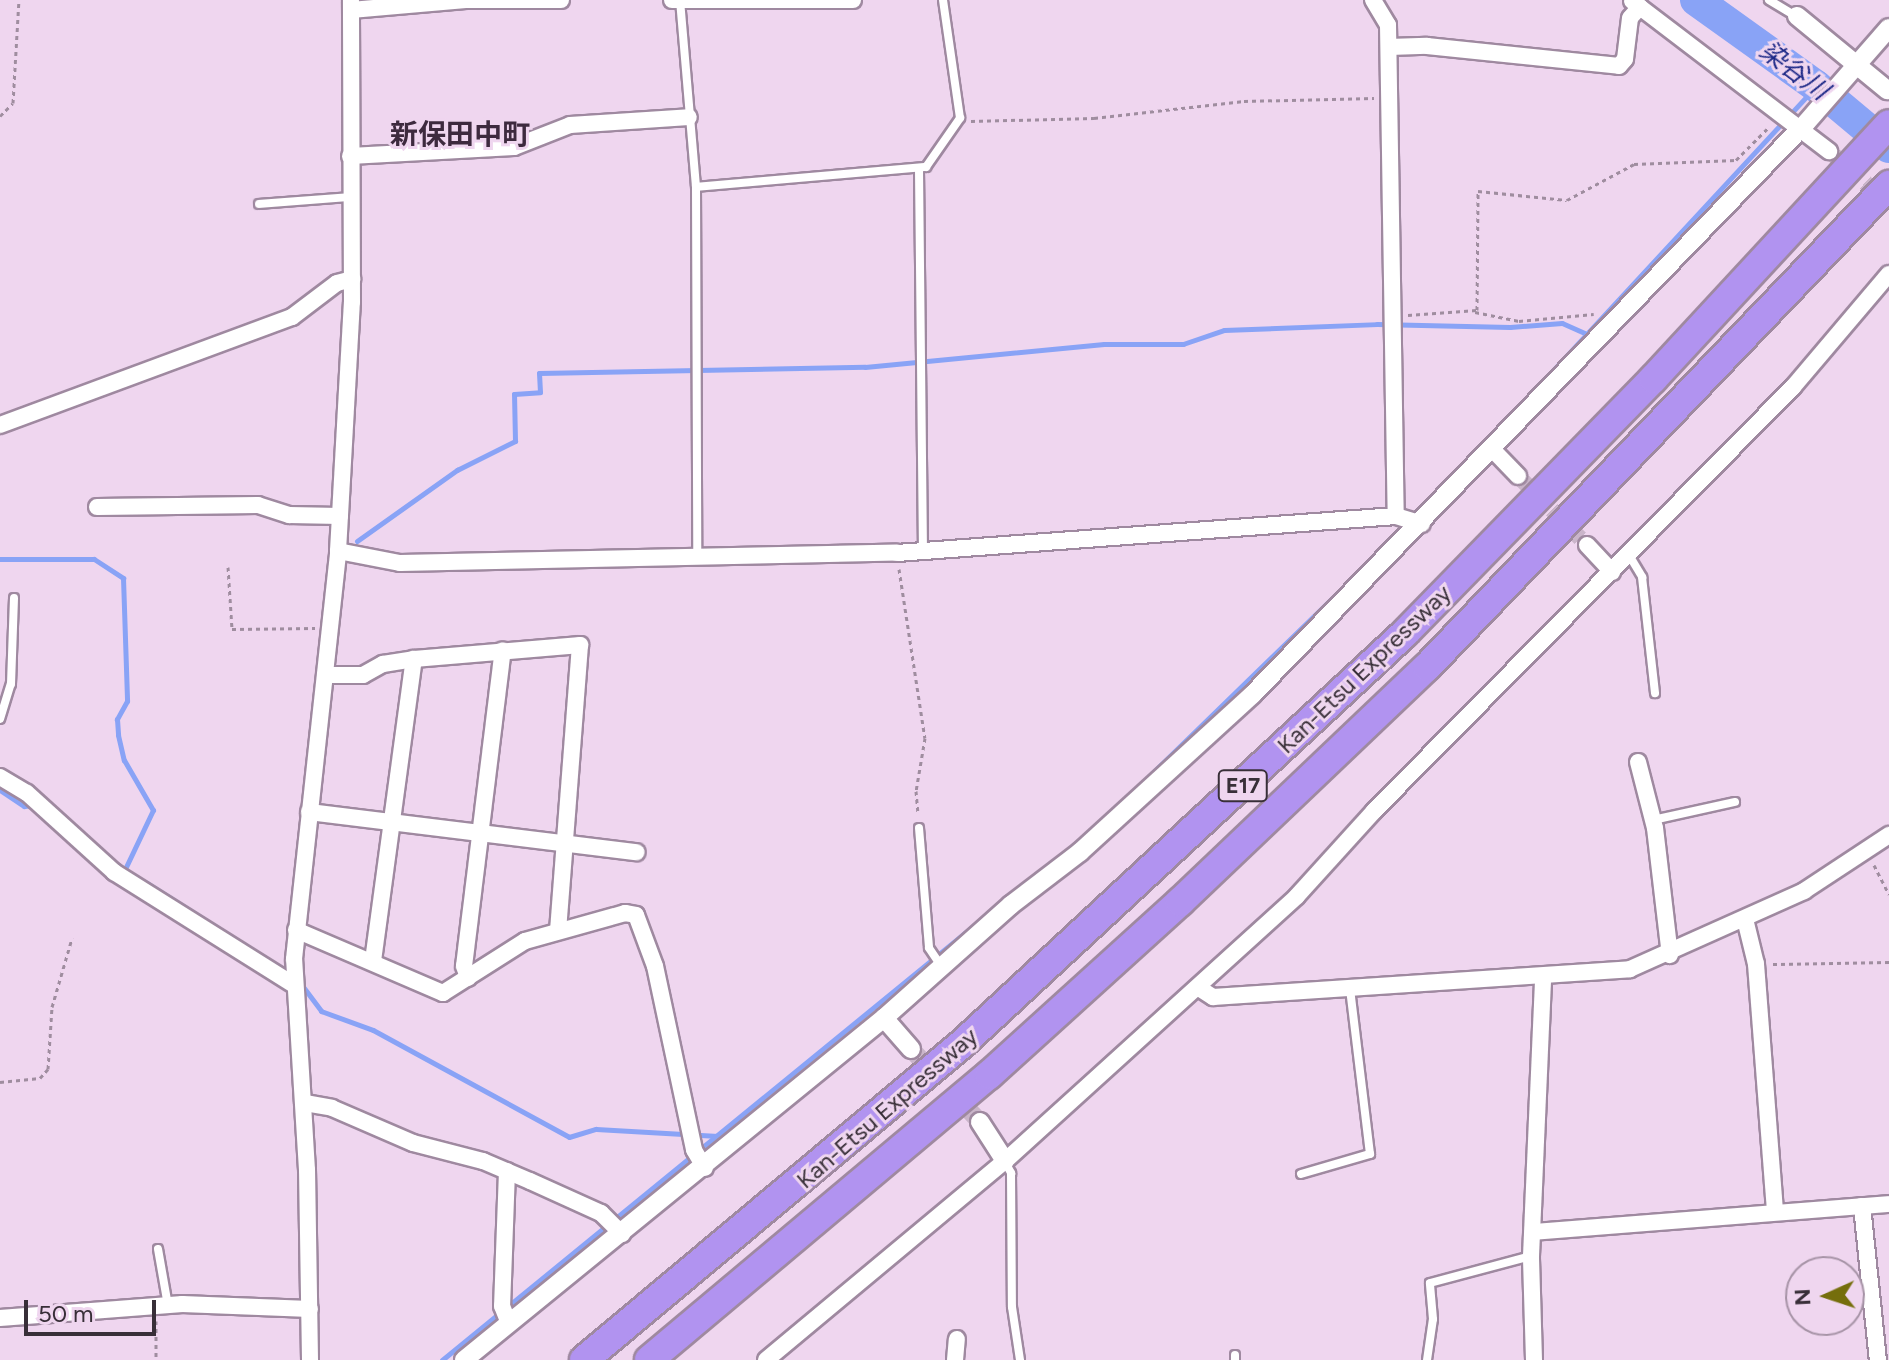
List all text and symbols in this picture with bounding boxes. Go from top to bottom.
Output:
water label: 染谷川 [1753,35,1835,107]
district label: 新保田中町 [390,117,530,151]
street label: Kan-Etsu Expressway [1271,579,1457,759]
road number: E17 [1217,768,1269,804]
street label: Kan-Etsu Expressway [791,1022,983,1194]
north arrow [1785,1256,1865,1336]
scale bar [28,1284,160,1334]
text: N [1789,1288,1816,1306]
text: 50 m [38,1299,94,1328]

